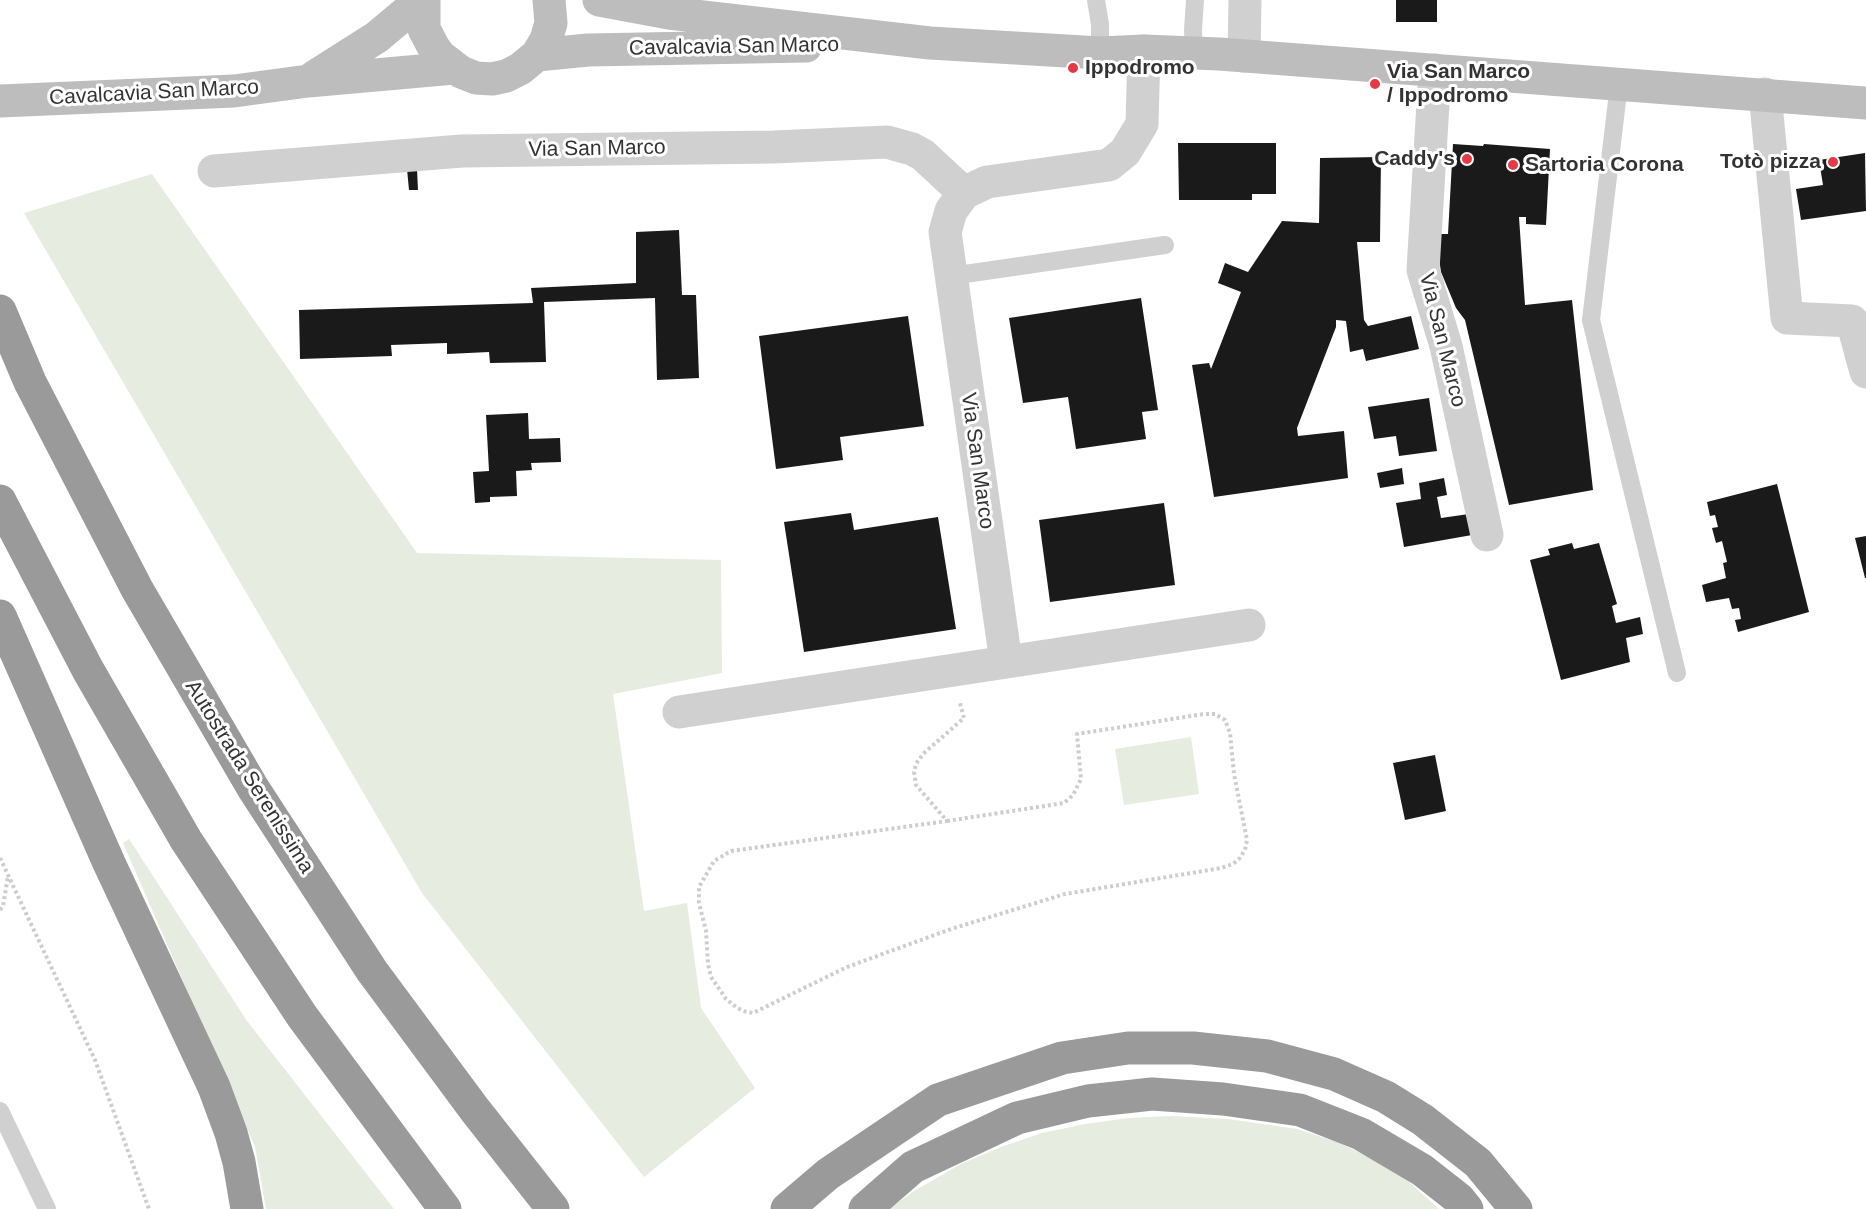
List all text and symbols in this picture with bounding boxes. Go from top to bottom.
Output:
street label: Cavalcavia San Marco [629,33,839,61]
place label: Ippodromo [1085,55,1195,81]
place label: Via San Marco / Ippodromo [1387,59,1530,109]
marker: Ippodromo [1066,61,1080,75]
street label: Cavalcavia San Marco [48,75,260,111]
marker: Via San Marco / Ippodromo [1368,77,1382,91]
street label: Via San Marco [528,135,666,163]
place label: Caddy's [1374,146,1455,172]
place label: Totò pizza [1720,149,1821,175]
marker: Caddy's [1460,152,1474,166]
place label: Sartoria Corona [1525,152,1684,178]
marker: Totò pizza [1826,155,1840,169]
marker: Sartoria Corona [1506,158,1520,172]
street label: Via San Marco [1413,270,1471,410]
street label: Via San Marco [955,391,999,531]
street label: Autostrada Serenissima [179,676,319,878]

